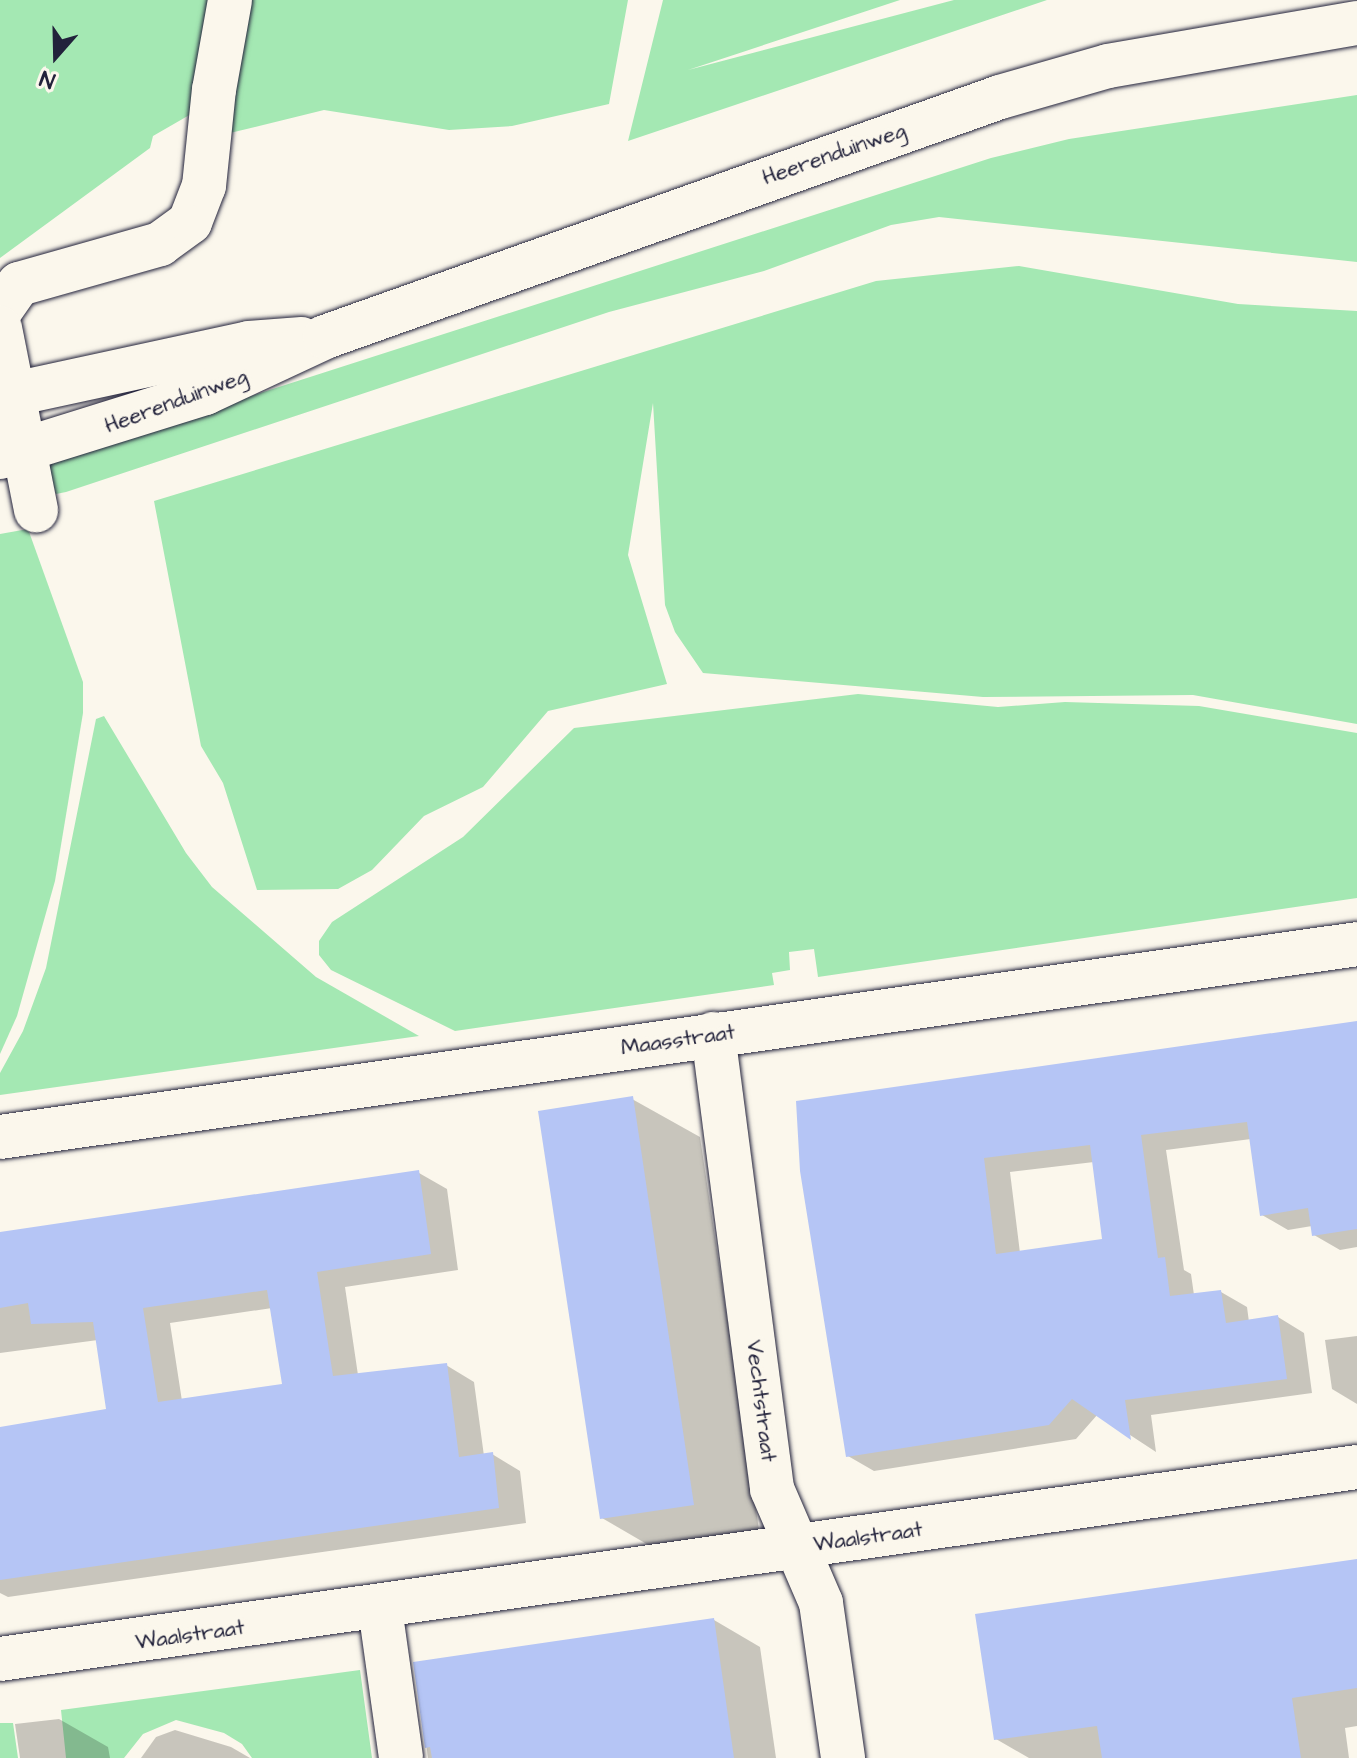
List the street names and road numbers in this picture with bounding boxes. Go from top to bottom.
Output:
street label: Heerenduinweg [759,117,909,191]
street label: Heerenduinweg [101,363,251,439]
street label: Maasstraat [619,1019,737,1061]
street label: Vechtstraat [740,1338,782,1464]
street label: Waalstraat [812,1516,924,1558]
street label: Waalstraat [134,1614,246,1656]

